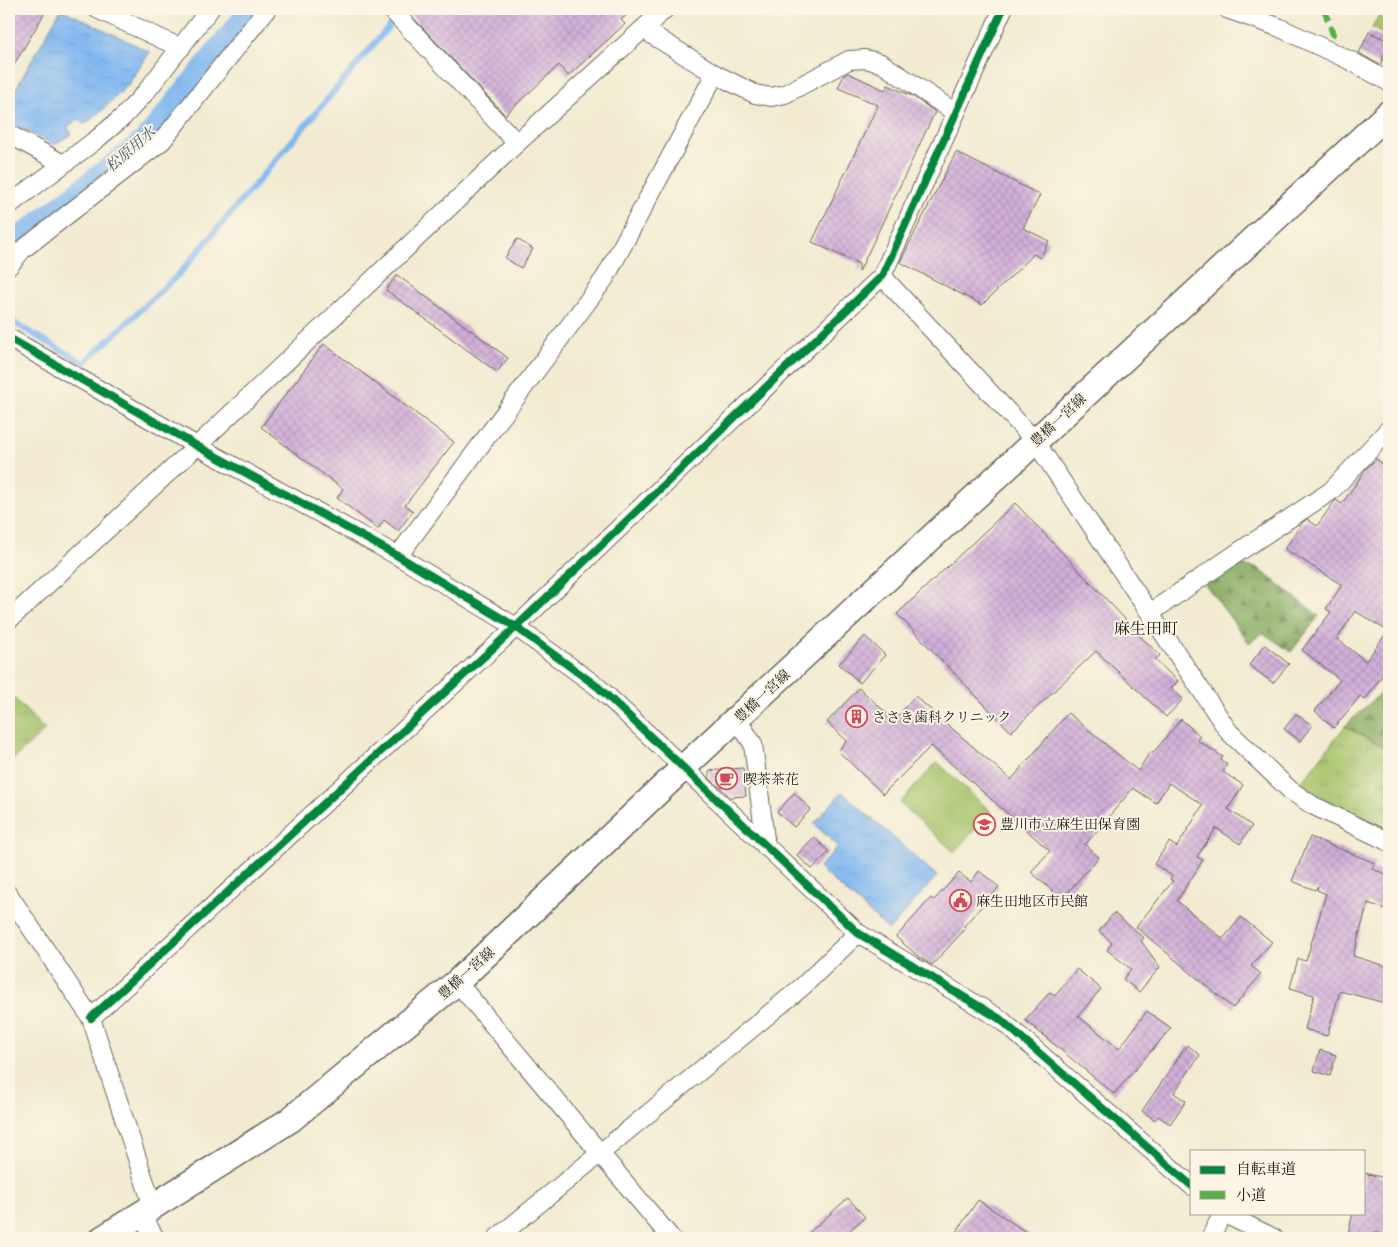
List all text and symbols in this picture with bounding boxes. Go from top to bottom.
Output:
water label: 松原用水 [101,121,160,176]
street label: 豊橋一宮線 [1026,390,1090,450]
district label: 麻生田町 [1114,618,1178,638]
street label: 豊橋一宮線 [730,666,794,726]
building icon: ささき歯科クリニック [844,705,868,729]
place label: ささき歯科クリニック [872,708,1011,726]
cafe icon: 喫茶茶花 [715,767,739,791]
place label: 喫茶茶花 [743,770,799,788]
school or university icon: 豊川市立麻生田保育園 [972,812,996,836]
place label: 豊川市立麻生田保育園 [1000,815,1140,833]
public building icon: 麻生田地区市民館 [948,889,972,913]
place label: 麻生田地区市民館 [976,892,1088,910]
street label: 豊橋一宮線 [434,943,498,1003]
legend [1190,1150,1366,1214]
text: 自転車道 [1236,1159,1296,1178]
text: 小道 [1236,1185,1266,1204]

